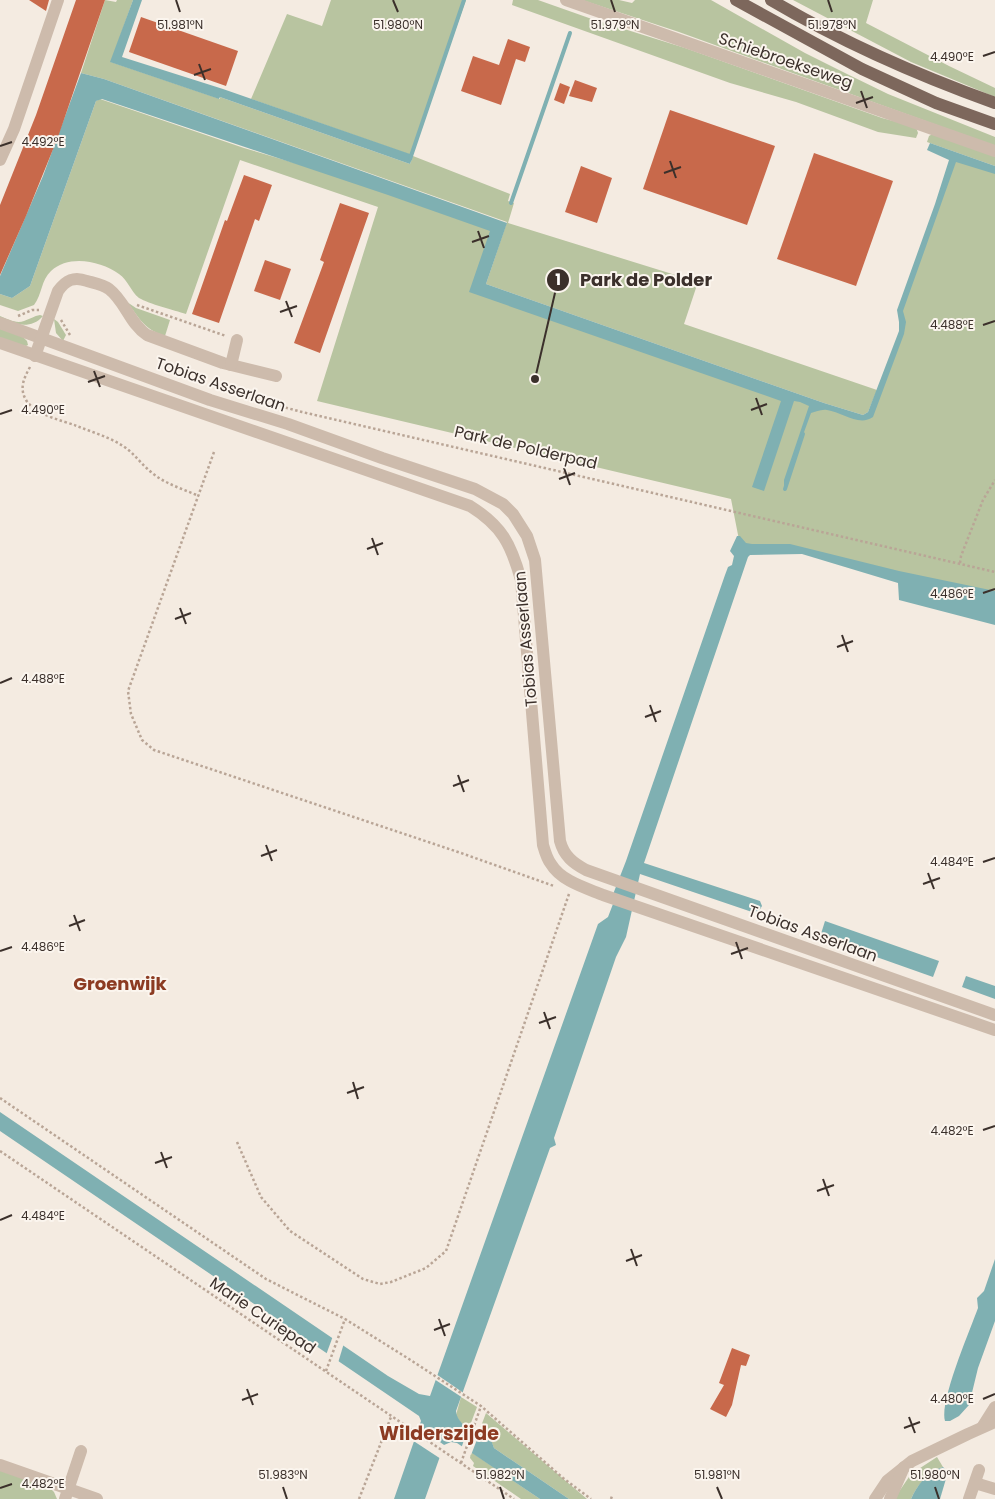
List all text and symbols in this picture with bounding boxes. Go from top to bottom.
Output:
text: 51.981°N [157,16,203,33]
text: 51.980°N [373,16,423,33]
text: 51.979°N [591,16,639,33]
text: 51.978°N [808,16,856,33]
street label: Schiebroekseweg [716,27,856,94]
text: 4.490°E [930,48,974,65]
text: 4.492°E [21,133,65,150]
callout: Park de Polder [545,264,722,297]
text: Park de Polder [580,267,712,292]
text: 1 [555,269,561,290]
text: 4.488°E [930,316,974,333]
street label: Tobias Asserlaan [153,351,289,418]
text: 4.490°E [21,401,65,418]
street label: Park de Polderpad [452,420,600,475]
street label: Tobias Asserlaan [508,570,543,708]
text: 4.486°E [930,585,974,602]
text: 4.488°E [21,670,65,687]
text: 4.484°E [930,853,974,870]
street label: Tobias Asserlaan [745,899,881,968]
text: 4.486°E [21,938,65,955]
district label: Groenwijk [73,971,168,996]
text: 4.482°E [930,1122,974,1139]
text: 4.484°E [21,1207,65,1224]
street label: Marie Curiepad [205,1271,320,1359]
text: 4.480°E [930,1390,974,1407]
district label: Wilderszijde [379,1420,499,1447]
text: 51.983°N [258,1466,308,1483]
text: 51.982°N [475,1466,525,1483]
text: 51.981°N [694,1466,740,1483]
text: 51.980°N [910,1466,960,1483]
text: 4.482°E [21,1475,65,1492]

